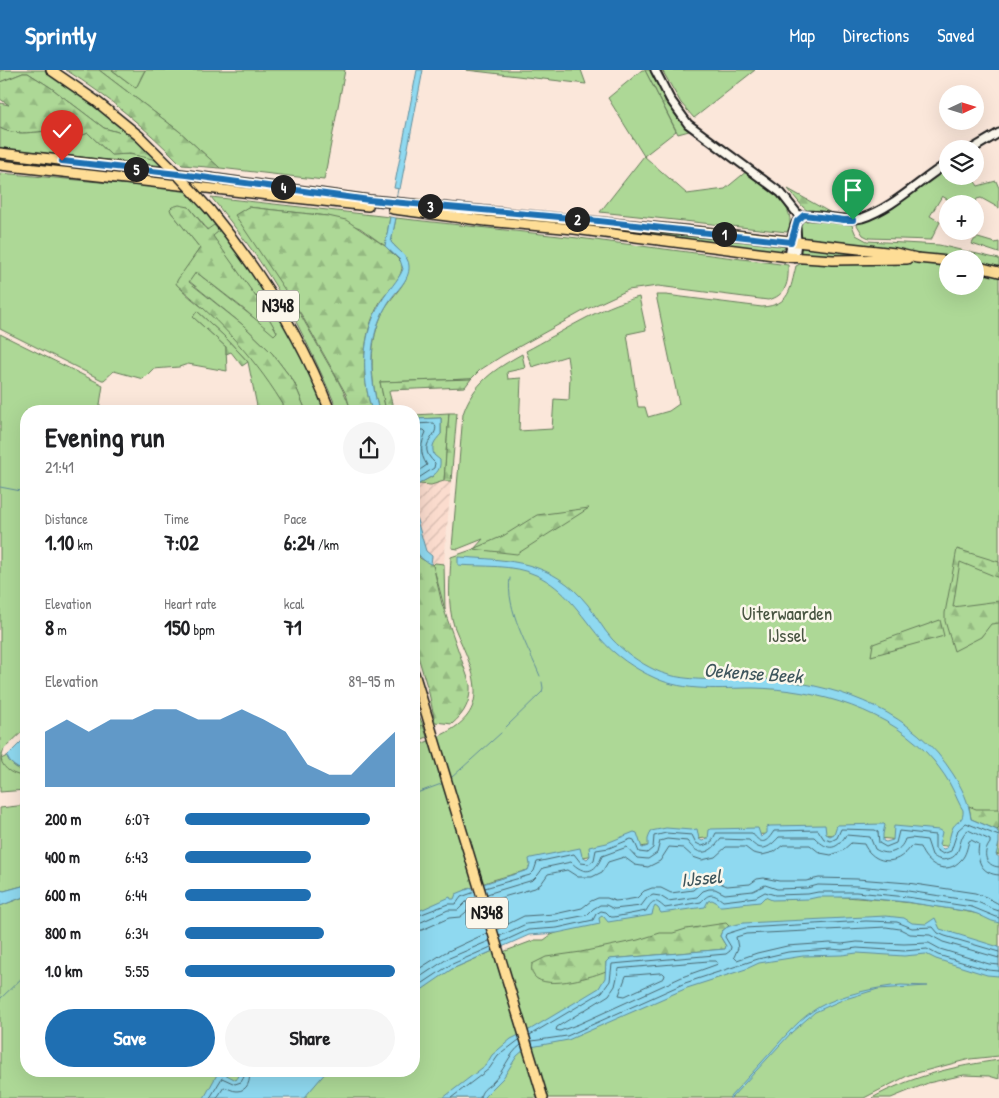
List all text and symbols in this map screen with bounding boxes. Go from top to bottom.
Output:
text: Sprintly [25,19,97,51]
text: Map [790,23,815,48]
text: Directions [843,23,909,48]
text: Saved [937,23,974,48]
north arrow [939,85,984,130]
map controls [939,85,984,295]
pin [41,110,83,161]
icon: check [48,117,76,145]
button: layers [939,140,984,185]
pin: 5 [124,156,148,182]
text: 5 [134,160,139,179]
pin [832,169,874,220]
pin: 4 [270,174,296,200]
icon: arrive [839,176,867,204]
text: 4 [281,178,286,197]
pin: 3 [418,194,442,218]
button: + [939,195,984,240]
text: 3 [427,197,434,216]
pin: 2 [564,206,590,232]
text: 2 [574,210,581,229]
pin: 1 [712,222,736,246]
text: 1 [722,225,727,244]
button: − [939,250,984,295]
road number: N348 [257,290,299,322]
text: Evening run [45,418,165,456]
button: share [343,422,395,474]
text: 21:41 [45,456,74,478]
text: Distance [45,509,88,528]
text: Time [164,509,189,528]
text: Pace [284,509,307,528]
text: 1.10 [45,528,74,557]
text: 7:02 [164,528,199,557]
text: 6:24 [284,528,315,557]
text: km [74,535,93,554]
text: /km [315,535,339,554]
text: Elevation [45,594,92,613]
text: Heart rate [164,594,217,613]
text: kcal [284,594,304,613]
park label: Uiterwaarden IJssel [742,600,832,648]
text: 8 [45,613,54,642]
text: 150 [164,613,190,642]
text: 71 [284,613,302,642]
text: m [54,620,67,639]
text: bpm [190,620,215,639]
water label: Oekense Beek [703,656,805,690]
text: Elevation [45,670,98,692]
text: 89–95 m [348,670,395,692]
text: 200 m [45,808,81,830]
text: 6:07 [125,808,150,830]
text: 400 m [45,846,80,868]
text: 6:43 [125,846,148,868]
water label: IJssel [679,862,724,893]
text: 600 m [45,884,80,906]
text: 6:44 [125,884,147,906]
road number: N348 [466,898,508,928]
text: 800 m [45,922,81,944]
text: 6:34 [125,922,148,944]
text: 1.0 km [45,960,83,982]
text: 5:55 [125,960,149,982]
button: Save [45,1009,215,1067]
button: Share [225,1009,395,1067]

